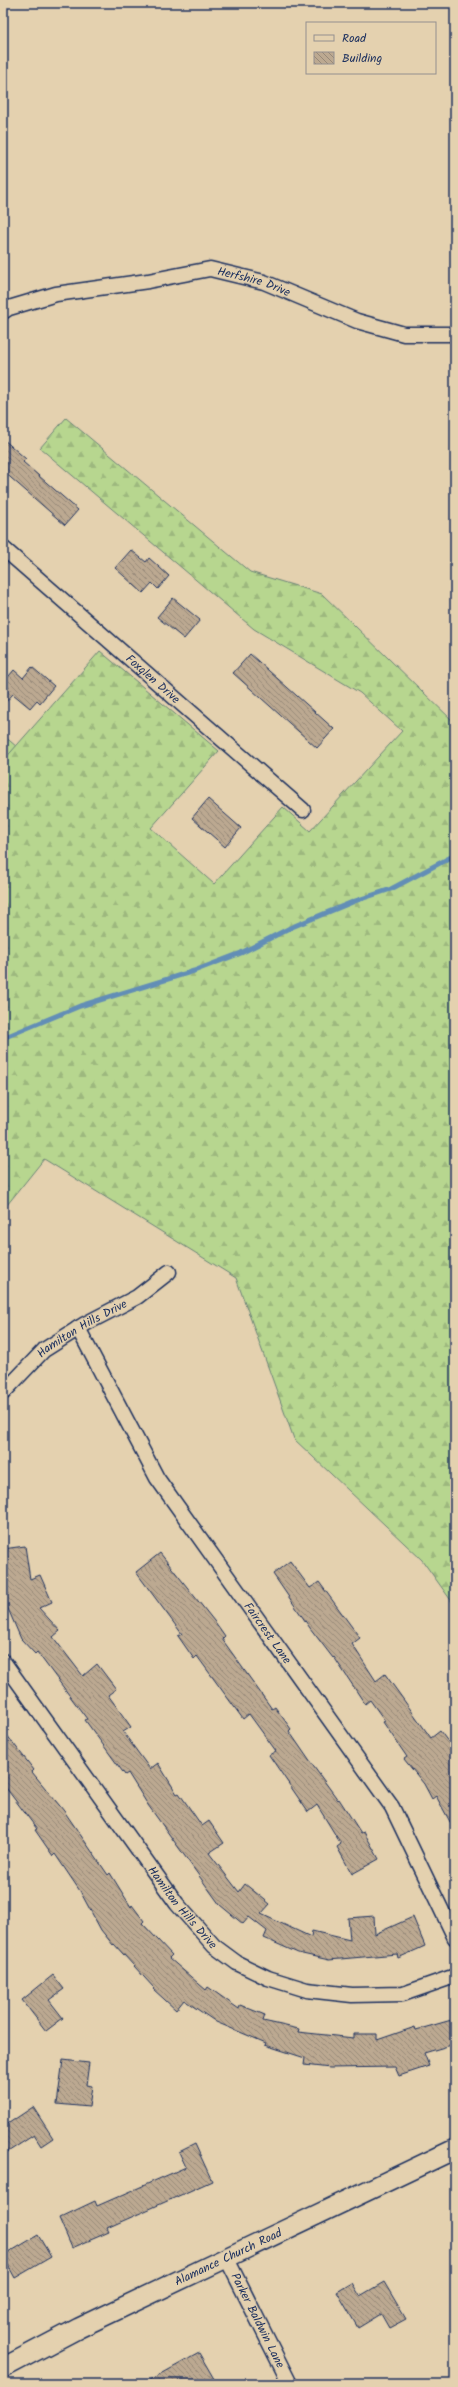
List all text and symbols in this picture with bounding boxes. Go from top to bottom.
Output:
legend [306,22,436,74]
text: Road [342,29,367,48]
text: Building [342,49,382,68]
street label: Herfshire Drive [215,262,294,302]
street label: Foxglen Drive [121,650,185,709]
street label: Hamilton Hills Drive [32,1294,131,1362]
street label: Faircrest Lane [239,1598,297,1668]
street label: Hamilton Hills Drive [143,1862,222,1954]
street label: Alamance Church Road [171,2223,286,2291]
street label: Parker Baldwin Lane [226,2270,290,2372]

